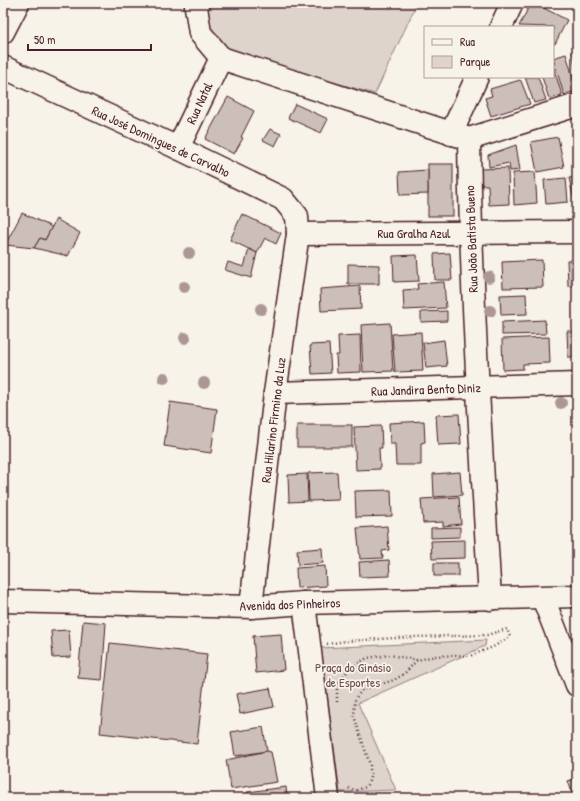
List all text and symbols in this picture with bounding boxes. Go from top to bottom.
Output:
scale bar [28,26,151,52]
legend [424,26,554,78]
text: 50 m [34,31,55,48]
text: Rua [460,33,475,50]
text: Parque [460,53,490,70]
street label: Rua Natal [181,79,217,127]
street label: Rua José Domingues de Carvalho [89,101,233,181]
street label: Rua João Batista Bueno [460,185,482,293]
street label: Rua Gralha Azul [377,224,451,242]
street label: Rua Hilarino Firmino da Luz [256,356,290,484]
street label: Rua Jandira Bento Diniz [371,378,482,400]
street label: Avenida dos Pinheiros [239,593,341,615]
park label: Praça do Ginásio de Esportes [315,658,391,691]

